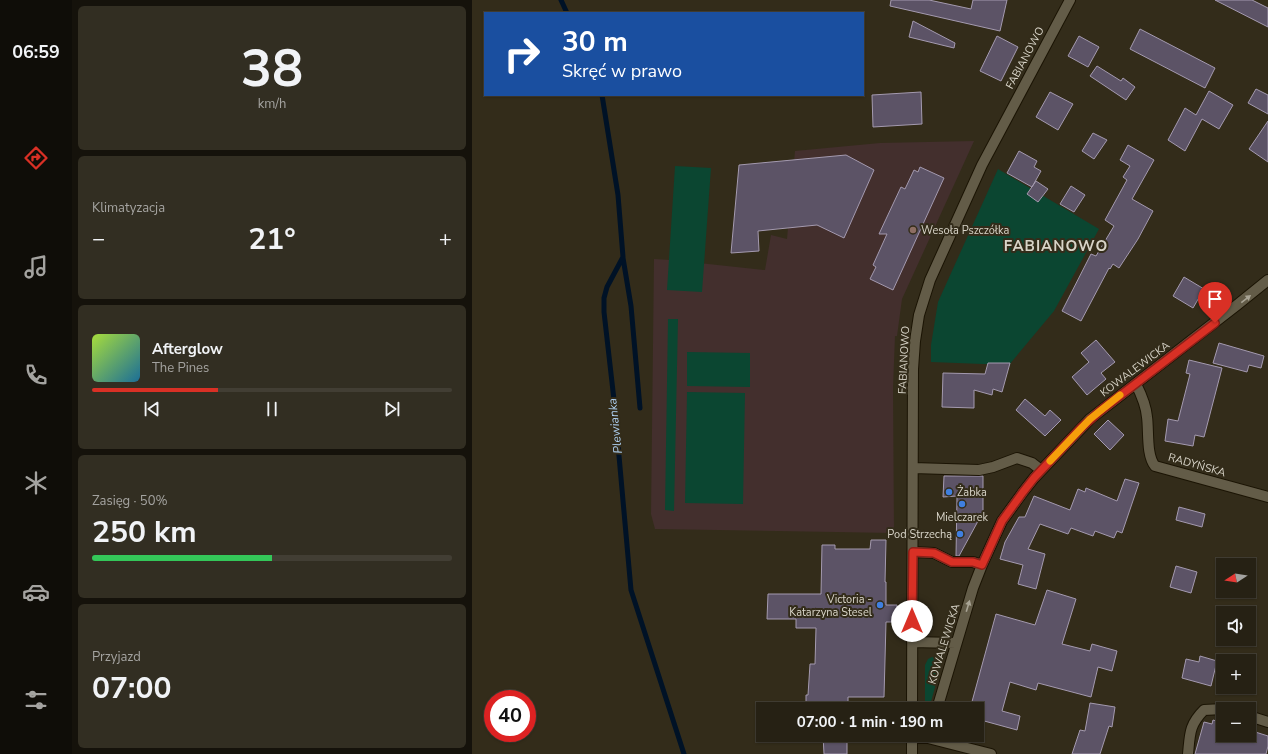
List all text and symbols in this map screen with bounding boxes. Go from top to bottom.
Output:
text: 30 m [562,23,628,61]
street label: FABIANOWO [1002,24,1048,92]
icon: right [496,28,548,80]
text: 38 [241,33,303,104]
text: 06:59 [12,40,60,64]
text: Skręć w prawo [562,59,682,83]
text: km/h [258,95,286,113]
icon: directions [22,144,50,172]
text: Klimatyzacja [92,199,165,217]
text: 21° [248,219,296,260]
place label: Wesoła Pszczółka [921,223,1010,238]
text: − [92,224,105,254]
text: + [439,224,452,254]
marker: Wesoła Pszczółka [908,225,918,235]
district label: FABIANOWO [1004,236,1108,256]
icon: music [22,253,50,281]
pin [1198,282,1232,323]
icon: arrive [1204,288,1226,310]
one-way arrow [1240,294,1251,303]
street label: FABIANOWO [895,325,913,395]
street label: KOWALEWICKA [1097,338,1173,400]
text: Afterglow [152,339,223,359]
text: The Pines [152,359,209,377]
icon: phone [22,361,50,389]
water label: Plewianka [604,397,626,455]
icon: previous [141,398,163,420]
icon: pause [261,398,283,420]
icon: next [381,398,403,420]
street label: RADYŃSKA [1166,449,1228,480]
icon: climate [22,469,50,497]
place label: Żabka [957,485,987,500]
marker: Żabka [944,487,954,497]
text: Zasięg · 50% [92,492,168,510]
marker: Mielczarek [957,499,967,509]
place label: Mielczarek [936,510,989,525]
text: 250 km [92,512,197,553]
place label: Pod Strzechą [887,527,952,542]
marker: Pod Strzechą [955,529,965,539]
north arrow [1216,558,1256,598]
map controls [1216,558,1256,742]
icon: car [22,578,50,606]
place label: Victoria - Katarzyna Stesel [789,592,873,620]
marker: Victoria - Katarzyna Stesel [875,600,885,610]
position arrow [891,600,933,642]
one-way arrow [965,600,971,612]
street label: KOWALEWICKA [925,602,963,686]
button: sound [1216,606,1256,646]
text: Przyjazd [92,648,141,666]
button: + [1216,654,1256,694]
text: 07:00 [92,668,171,709]
icon: filters [22,686,50,714]
speed limit sign: 40 [484,690,536,742]
button: − [1216,702,1256,742]
text: 07:00 · 1 min · 190 m [797,712,943,732]

